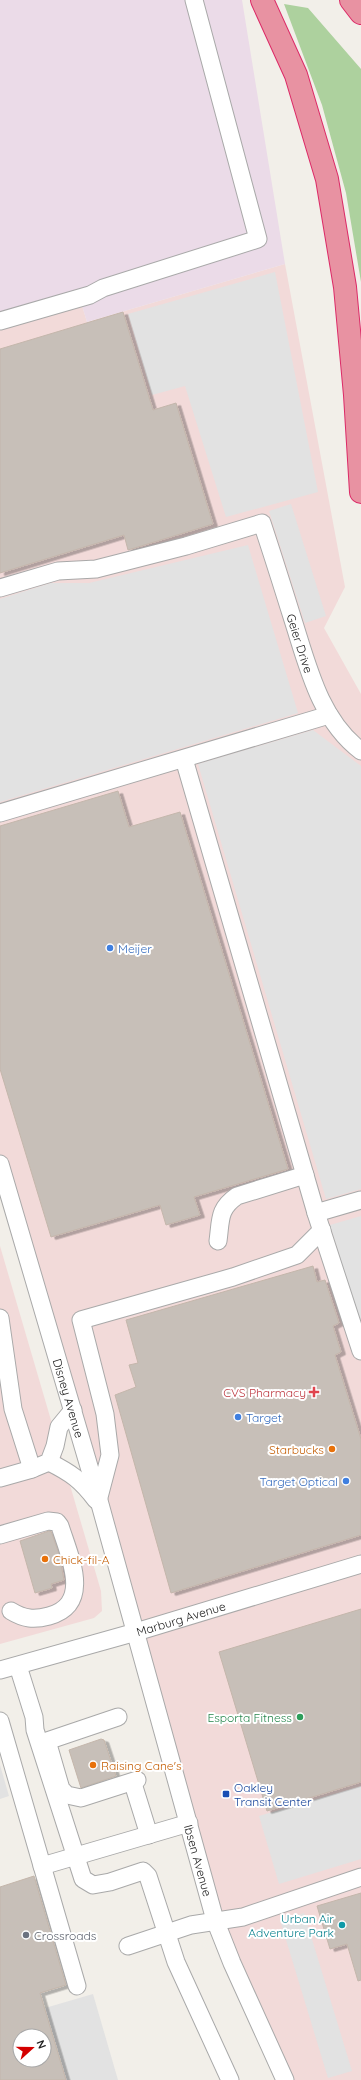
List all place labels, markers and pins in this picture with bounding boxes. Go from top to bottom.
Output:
place label: Meijer [118,941,152,956]
marker: Meijer [105,943,115,953]
place label: CVS Pharmacy [223,1385,306,1400]
marker: CVS Pharmacy [309,1387,319,1397]
place label: Target [246,1410,282,1425]
marker: Target [233,1412,243,1422]
place label: Starbucks [269,1442,324,1457]
marker: Starbucks [327,1444,337,1454]
place label: Target Optical [260,1474,338,1489]
marker: Target Optical [341,1476,351,1486]
place label: Chick-fil-A [53,1552,110,1567]
marker: Chick-fil-A [40,1554,50,1564]
place label: Esporta Fitness [207,1710,292,1725]
marker: Esporta Fitness [295,1712,305,1722]
place label: Raising Cane's [101,1758,182,1773]
marker: Raising Cane's [88,1760,98,1770]
place label: Oakley Transit Center [234,1780,312,1809]
marker: Oakley Transit Center [221,1789,231,1799]
place label: Urban Air Adventure Park [248,1911,334,1940]
marker: Urban Air Adventure Park [337,1920,347,1930]
place label: Crossroads [34,1928,97,1943]
marker: Crossroads [21,1930,31,1940]

